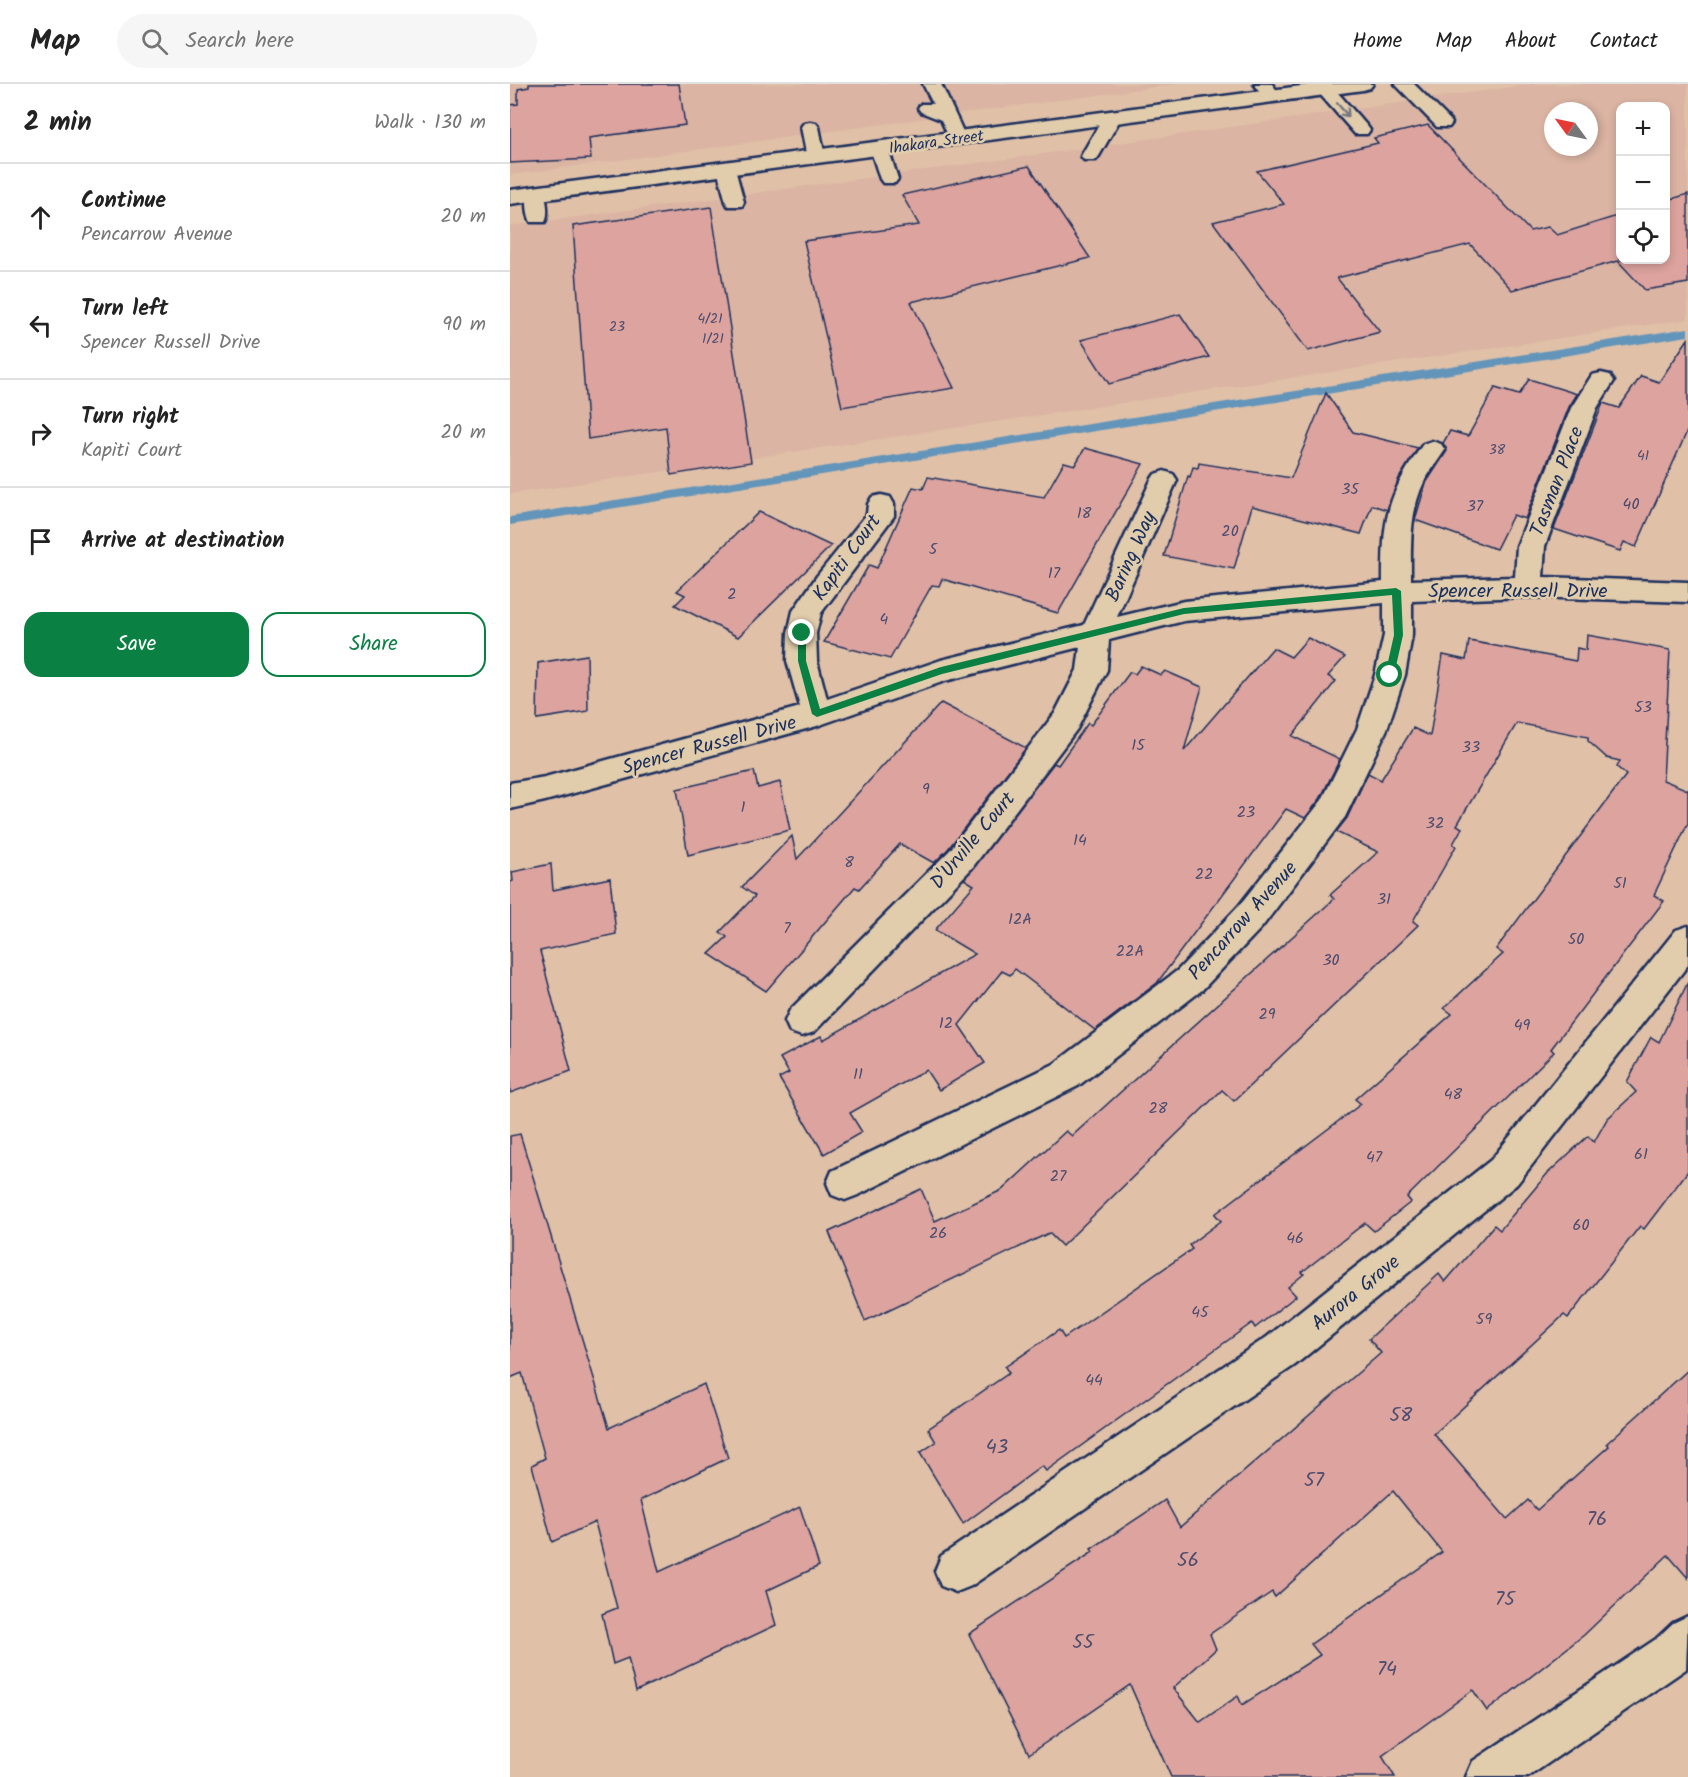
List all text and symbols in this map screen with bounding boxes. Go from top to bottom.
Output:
search box [117,14,537,68]
text: Map [30,19,81,64]
text: Search here [186,24,294,59]
icon: search [138,25,171,58]
text: Home [1353,25,1402,58]
text: Map [1435,25,1472,58]
text: About [1505,25,1556,58]
text: Contact [1589,25,1658,58]
text: 2 min [24,102,92,144]
one-way arrow [1336,102,1350,117]
north arrow [1544,102,1598,156]
map controls [1616,102,1670,264]
button: + [1616,102,1670,156]
text: Walk · 130 m [374,107,486,139]
street label: Ihakara Street [887,123,986,162]
button: − [1616,156,1670,210]
text: Continue [81,184,166,219]
icon: ahead [24,201,57,234]
text: 20 m [440,201,486,233]
button: locate [1616,210,1670,264]
text: Pencarrow Avenue [81,219,232,251]
text: Turn left [81,292,168,327]
house number: 4/21 [697,308,723,330]
icon: left [24,309,57,342]
text: 90 m [442,309,486,341]
house number: 23 [609,316,625,338]
text: Spencer Russell Drive [81,327,260,359]
house number: 1/21 [702,328,724,350]
text: Turn right [81,400,179,435]
icon: right [24,417,57,450]
text: 20 m [440,417,486,449]
street label: Tasman Place [1522,422,1594,541]
text: Kapiti Court [81,435,182,467]
house number: 38 [1489,439,1506,461]
house number: 41 [1637,445,1649,467]
house number: 35 [1341,477,1360,502]
house number: 40 [1623,492,1639,517]
house number: 37 [1467,494,1484,519]
house number: 18 [1077,501,1092,526]
street label: Baring Way [1098,506,1166,607]
street label: Kapiti Court [805,508,890,608]
house number: 20 [1221,519,1239,544]
text: Arrive at destination [81,524,284,559]
icon: arrive [24,525,57,558]
house number: 5 [929,537,939,562]
house number: 17 [1048,561,1061,586]
street label: Spencer Russell Drive [1428,576,1608,608]
house number: 2 [727,582,737,607]
house number: 4 [880,607,889,632]
button: Save [24,612,249,677]
button: Share [261,612,486,677]
route end [788,619,814,645]
route start [1376,661,1402,687]
house number: 53 [1634,695,1652,720]
street label: Spencer Russell Drive [619,707,800,785]
house number: 15 [1131,733,1146,758]
house number: 33 [1462,735,1480,760]
house number: 9 [922,777,930,802]
street label: D'Urville Court [923,785,1024,897]
house number: 1 [740,795,746,820]
house number: 23 [1237,800,1255,825]
house number: 32 [1426,811,1444,836]
house number: 14 [1073,828,1087,853]
house number: 8 [844,850,854,875]
street label: Pencarrow Avenue [1181,854,1306,988]
house number: 22 [1195,862,1213,887]
house number: 51 [1613,871,1627,896]
house number: 31 [1377,887,1391,912]
house number: 12A [1008,907,1032,932]
house number: 7 [783,916,791,941]
house number: 50 [1568,927,1584,952]
house number: 22A [1116,939,1144,964]
house number: 30 [1322,948,1340,973]
house number: 29 [1258,1002,1276,1027]
house number: 12 [939,1011,953,1036]
house number: 49 [1514,1013,1531,1038]
house number: 11 [853,1062,863,1087]
house number: 48 [1444,1082,1463,1107]
house number: 28 [1149,1096,1168,1121]
house number: 61 [1634,1142,1648,1167]
house number: 47 [1366,1145,1383,1170]
house number: 27 [1050,1164,1067,1189]
house number: 60 [1573,1213,1589,1238]
house number: 26 [929,1221,947,1246]
house number: 46 [1286,1226,1304,1251]
street label: Aurora Grove [1305,1248,1408,1340]
house number: 45 [1191,1300,1210,1325]
house number: 59 [1476,1307,1492,1332]
house number: 44 [1085,1368,1103,1393]
house number: 58 [1390,1400,1413,1432]
house number: 43 [986,1432,1008,1464]
house number: 57 [1304,1465,1325,1497]
house number: 76 [1587,1504,1607,1536]
house number: 56 [1177,1545,1199,1577]
house number: 75 [1495,1584,1516,1616]
house number: 55 [1072,1627,1095,1659]
house number: 74 [1377,1654,1397,1686]

